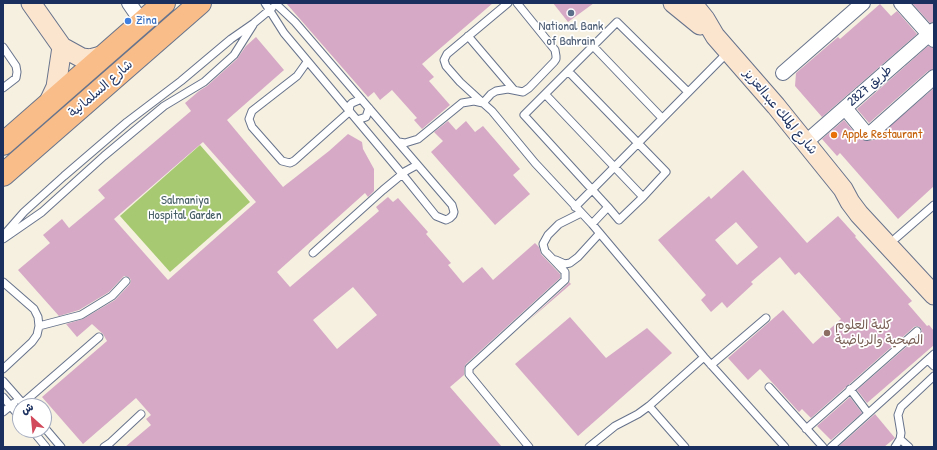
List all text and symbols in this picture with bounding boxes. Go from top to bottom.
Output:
marker: National Bank of Bahrain [566,8,576,18]
place label: Zina [136,13,156,29]
marker: Zina [123,16,133,26]
place label: National Bank of Bahrain [538,19,604,50]
street label: شارع السلمانية [66,57,136,121]
street label: طريق 2827 [844,62,896,110]
street label: شارع الملك عبدالعزيز [740,66,820,158]
place label: Apple Restaurant [842,127,922,143]
marker: Apple Restaurant [829,130,839,140]
park label: Salmaniya Hospital Garden [148,193,222,224]
place label: كلية العلوم الصحية والرياضية [835,318,923,349]
marker: كلية العلوم الصحية والرياضية [822,328,832,338]
north arrow [12,398,52,438]
text: ش [18,399,36,417]

